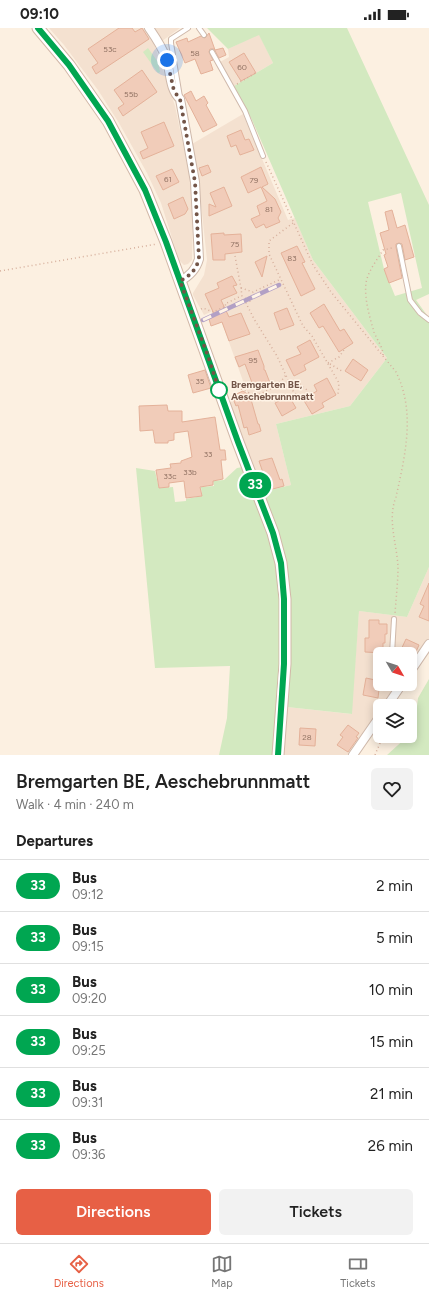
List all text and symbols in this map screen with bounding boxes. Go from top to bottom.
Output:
text: 09:10 [20,5,59,23]
house number: 53c [103,44,117,54]
house number: 58 [190,48,200,58]
your location [157,50,177,70]
house number: 60 [237,62,247,72]
house number: 55b [124,89,138,99]
house number: 61 [164,174,172,184]
house number: 79 [250,175,259,185]
house number: 81 [265,204,273,214]
house number: 75 [231,239,240,249]
house number: 83 [287,253,297,263]
house number: 95 [248,355,258,365]
house number: 35 [196,376,205,386]
place label: Bremgarten BE, Aeschebrunnmatt [231,378,314,403]
marker: Bremgarten BE, Aeschebrunnmatt [210,381,228,399]
house number: 33 [204,449,212,459]
house number: 33b [183,467,197,477]
house number: 33c [163,471,177,481]
line badge: 33 [237,472,273,498]
text: 33 [247,476,263,493]
north arrow [373,647,417,691]
map controls [373,647,417,743]
button: layers [373,699,417,743]
house number: 28 [302,732,312,742]
button: heart [371,768,413,810]
text: Bremgarten BE, Aeschebrunnmatt [16,770,310,793]
text: Walk · 4 min · 240 m [16,797,134,812]
text: Departures [16,832,93,850]
text: Bus [72,869,97,887]
text: 33 [30,877,46,894]
text: 2 min [376,877,413,895]
text: 09:12 [72,887,104,902]
text: Bus [72,921,97,939]
text: 33 [30,929,46,946]
text: 5 min [376,929,413,947]
text: 09:15 [72,939,104,954]
text: Bus [72,973,97,991]
text: 33 [30,981,46,998]
text: 10 min [369,981,413,999]
text: 09:20 [72,991,107,1006]
text: Bus [72,1025,97,1043]
text: 33 [30,1033,46,1050]
text: 15 min [370,1033,413,1051]
text: 09:25 [72,1043,106,1058]
text: Bus [72,1077,97,1095]
text: 33 [30,1085,46,1102]
text: 21 min [370,1085,413,1103]
text: 09:31 [72,1095,103,1110]
text: Bus [72,1129,97,1147]
text: 33 [30,1137,46,1154]
text: 26 min [368,1137,413,1155]
text: 09:36 [72,1147,105,1162]
button: Directions [16,1189,211,1235]
button: Tickets [219,1189,413,1235]
tab: Directions [54,1253,104,1290]
tab: Map [211,1253,233,1290]
tab: Tickets [340,1253,375,1290]

